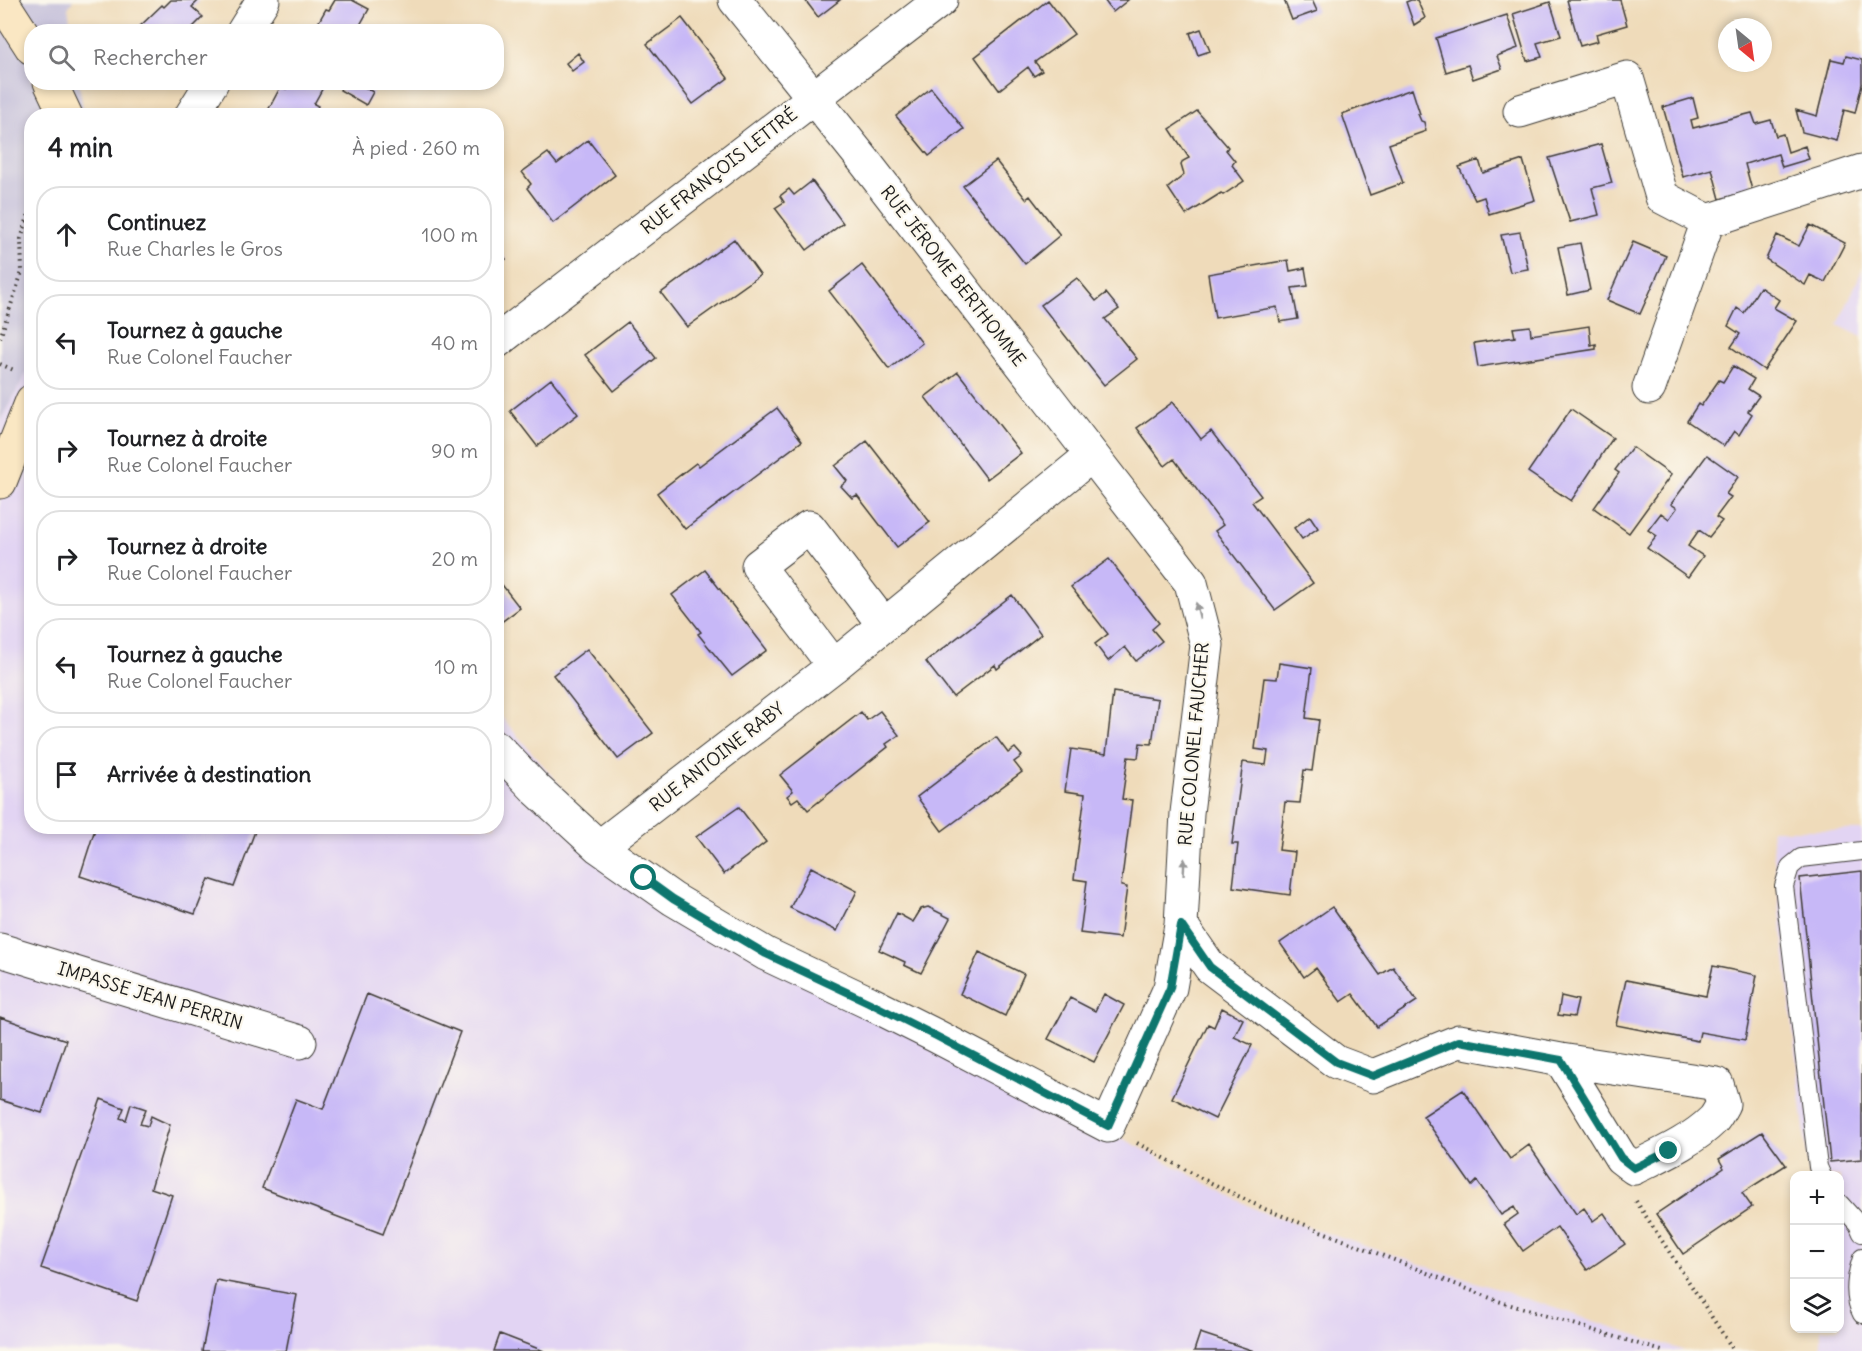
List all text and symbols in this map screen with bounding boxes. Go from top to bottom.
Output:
north arrow [1718,18,1772,72]
search box [24,24,504,90]
icon: search [45,41,78,74]
text: Rechercher [93,43,208,71]
street label: RUE FRANÇOIS LETTRÉ [636,102,802,239]
text: 4 min [48,131,113,164]
text: À pied · 260 m [352,135,480,160]
street label: RUE JÉROME BERTHOMME [876,181,1031,371]
text: Continuez [107,208,206,236]
icon: ahead [50,218,83,251]
text: 100 m [421,222,478,247]
text: Rue Charles le Gros [107,236,283,261]
text: Tournez à gauche [107,316,283,344]
icon: left [50,326,83,359]
text: 40 m [431,330,478,355]
text: Rue Colonel Faucher [107,344,292,369]
text: Tournez à droite [107,424,267,452]
icon: right [50,434,83,467]
text: 90 m [431,438,478,463]
text: Rue Colonel Faucher [107,452,292,477]
text: Tournez à droite [107,532,267,560]
icon: right [50,542,83,575]
text: 20 m [432,546,478,571]
text: Rue Colonel Faucher [107,560,292,585]
one-way arrow [1193,602,1203,620]
text: Tournez à gauche [107,640,283,668]
street label: RUE COLONEL FAUCHER [1173,641,1214,847]
icon: left [50,650,83,683]
text: 10 m [435,654,478,679]
text: Rue Colonel Faucher [107,668,292,693]
street label: RUE ANTOINE RABY [645,697,789,816]
icon: arrive [50,758,83,791]
text: Arrivée à destination [107,760,311,788]
one-way arrow [1179,857,1188,876]
route start [630,864,656,890]
street label: IMPASSE JEAN PERRIN [55,956,245,1035]
route end [1655,1137,1681,1163]
map controls [1790,1171,1844,1333]
button: + [1790,1171,1844,1225]
button: − [1790,1225,1844,1279]
button: layers [1790,1279,1844,1333]

